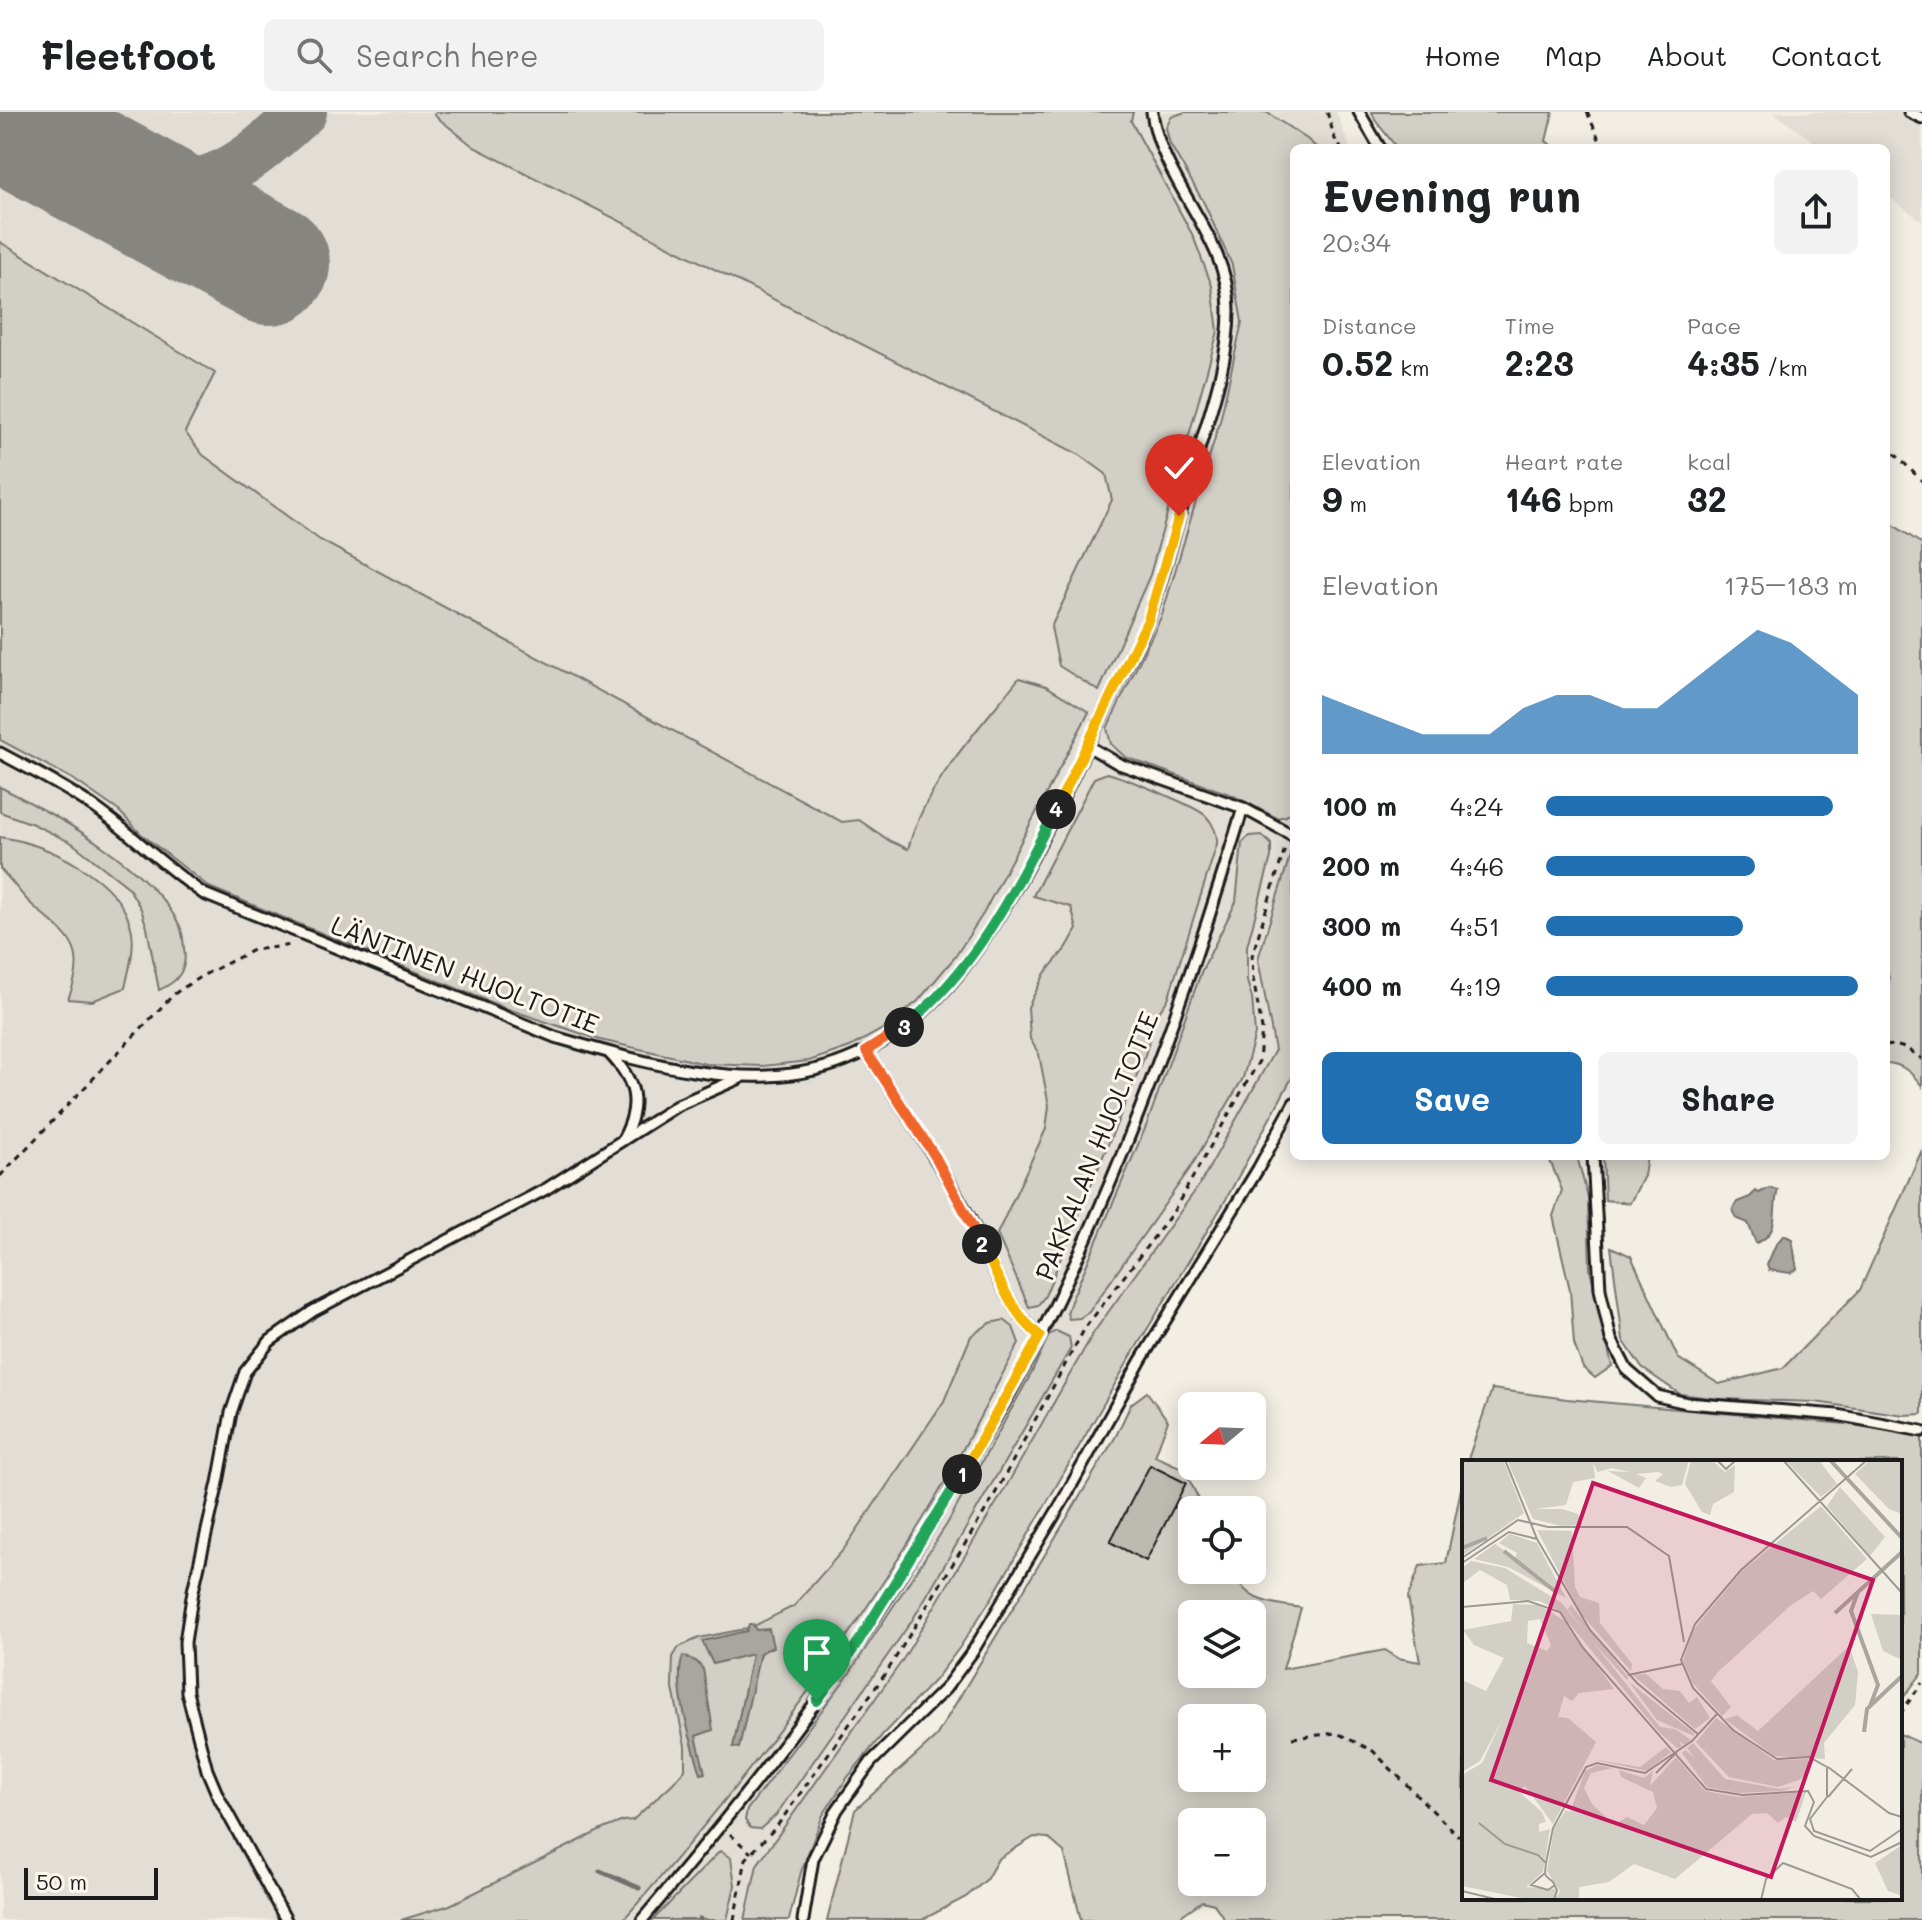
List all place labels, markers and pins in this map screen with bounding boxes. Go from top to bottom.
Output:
pin [1145,434,1213,516]
pin: 4 [1036,789,1076,829]
pin: 3 [884,1007,924,1047]
pin: 2 [962,1224,1002,1264]
pin: 1 [942,1454,982,1494]
pin [783,1619,851,1701]

